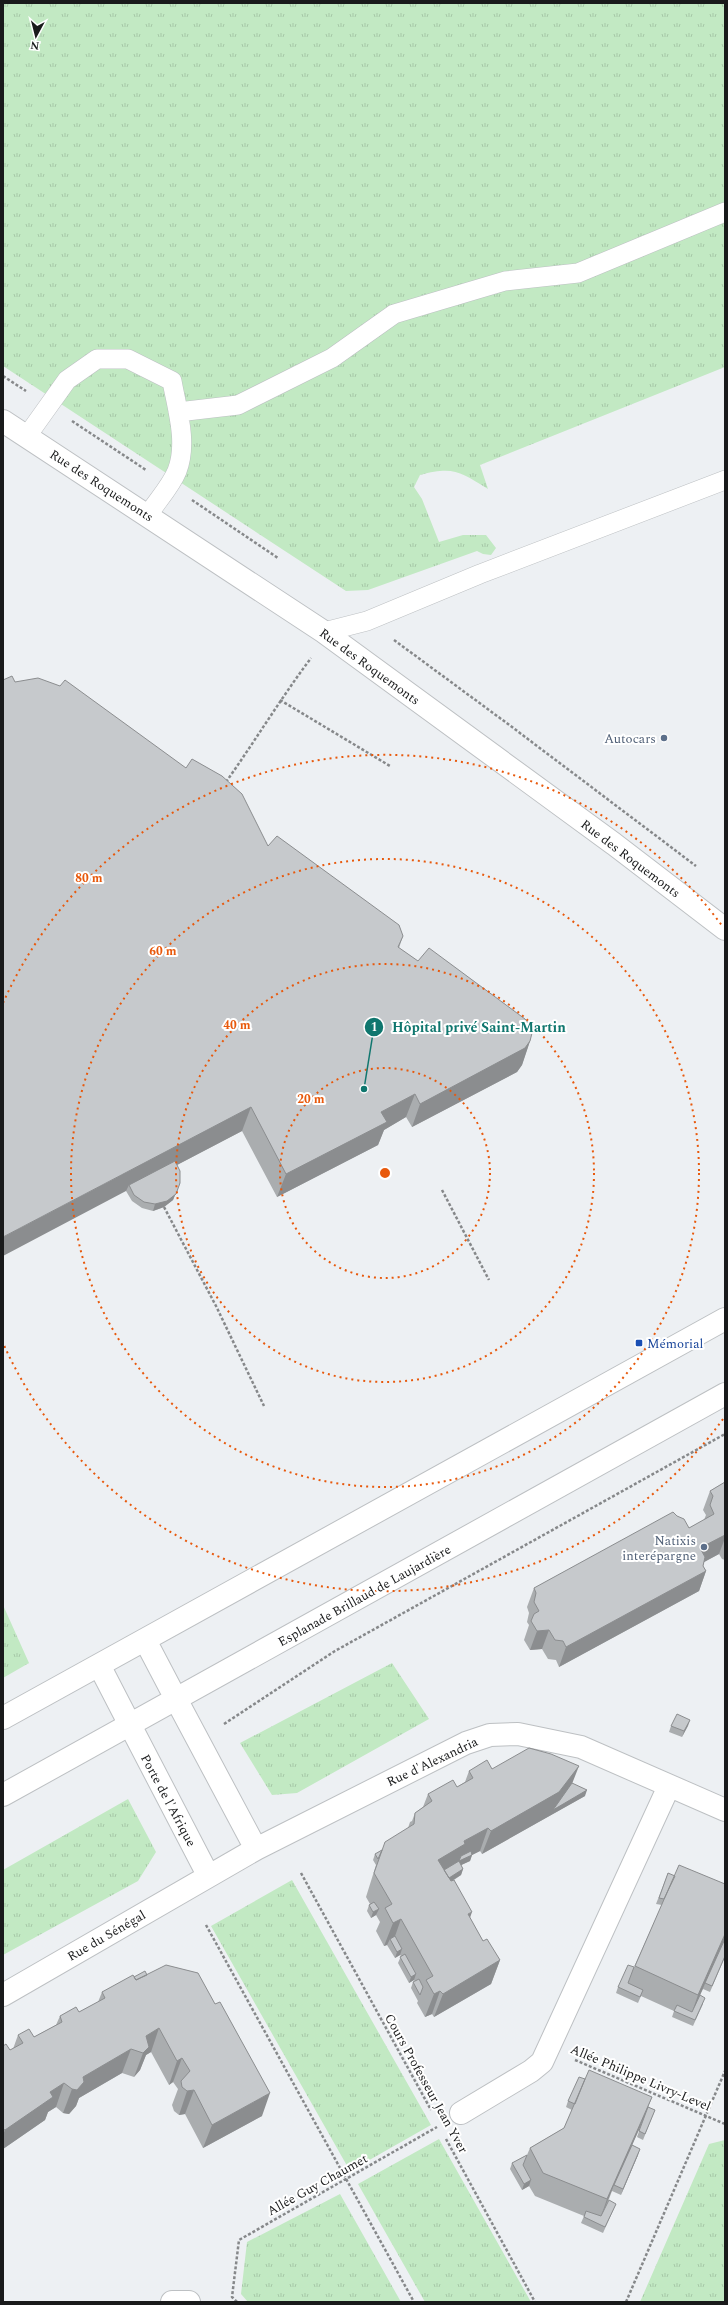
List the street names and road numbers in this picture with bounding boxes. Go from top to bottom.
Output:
street label: Rue des Roquemonts [46,445,157,527]
street label: Rue des Roquemonts [315,623,424,710]
street label: Rue des Roquemonts [576,815,684,903]
street label: Esplanade Brillaud de Laujardière [274,1540,455,1652]
street label: Rue d'Alexandria [383,1732,482,1792]
street label: Porte de l'Afrique [135,1751,201,1850]
street label: Rue du Sénégal [64,1905,150,1966]
street label: Cours Professeur Jean Yver [379,2010,473,2157]
street label: Allée Philippe Livry-Level [567,2039,714,2117]
street label: Allée Guy Chaumet [263,2149,372,2221]

